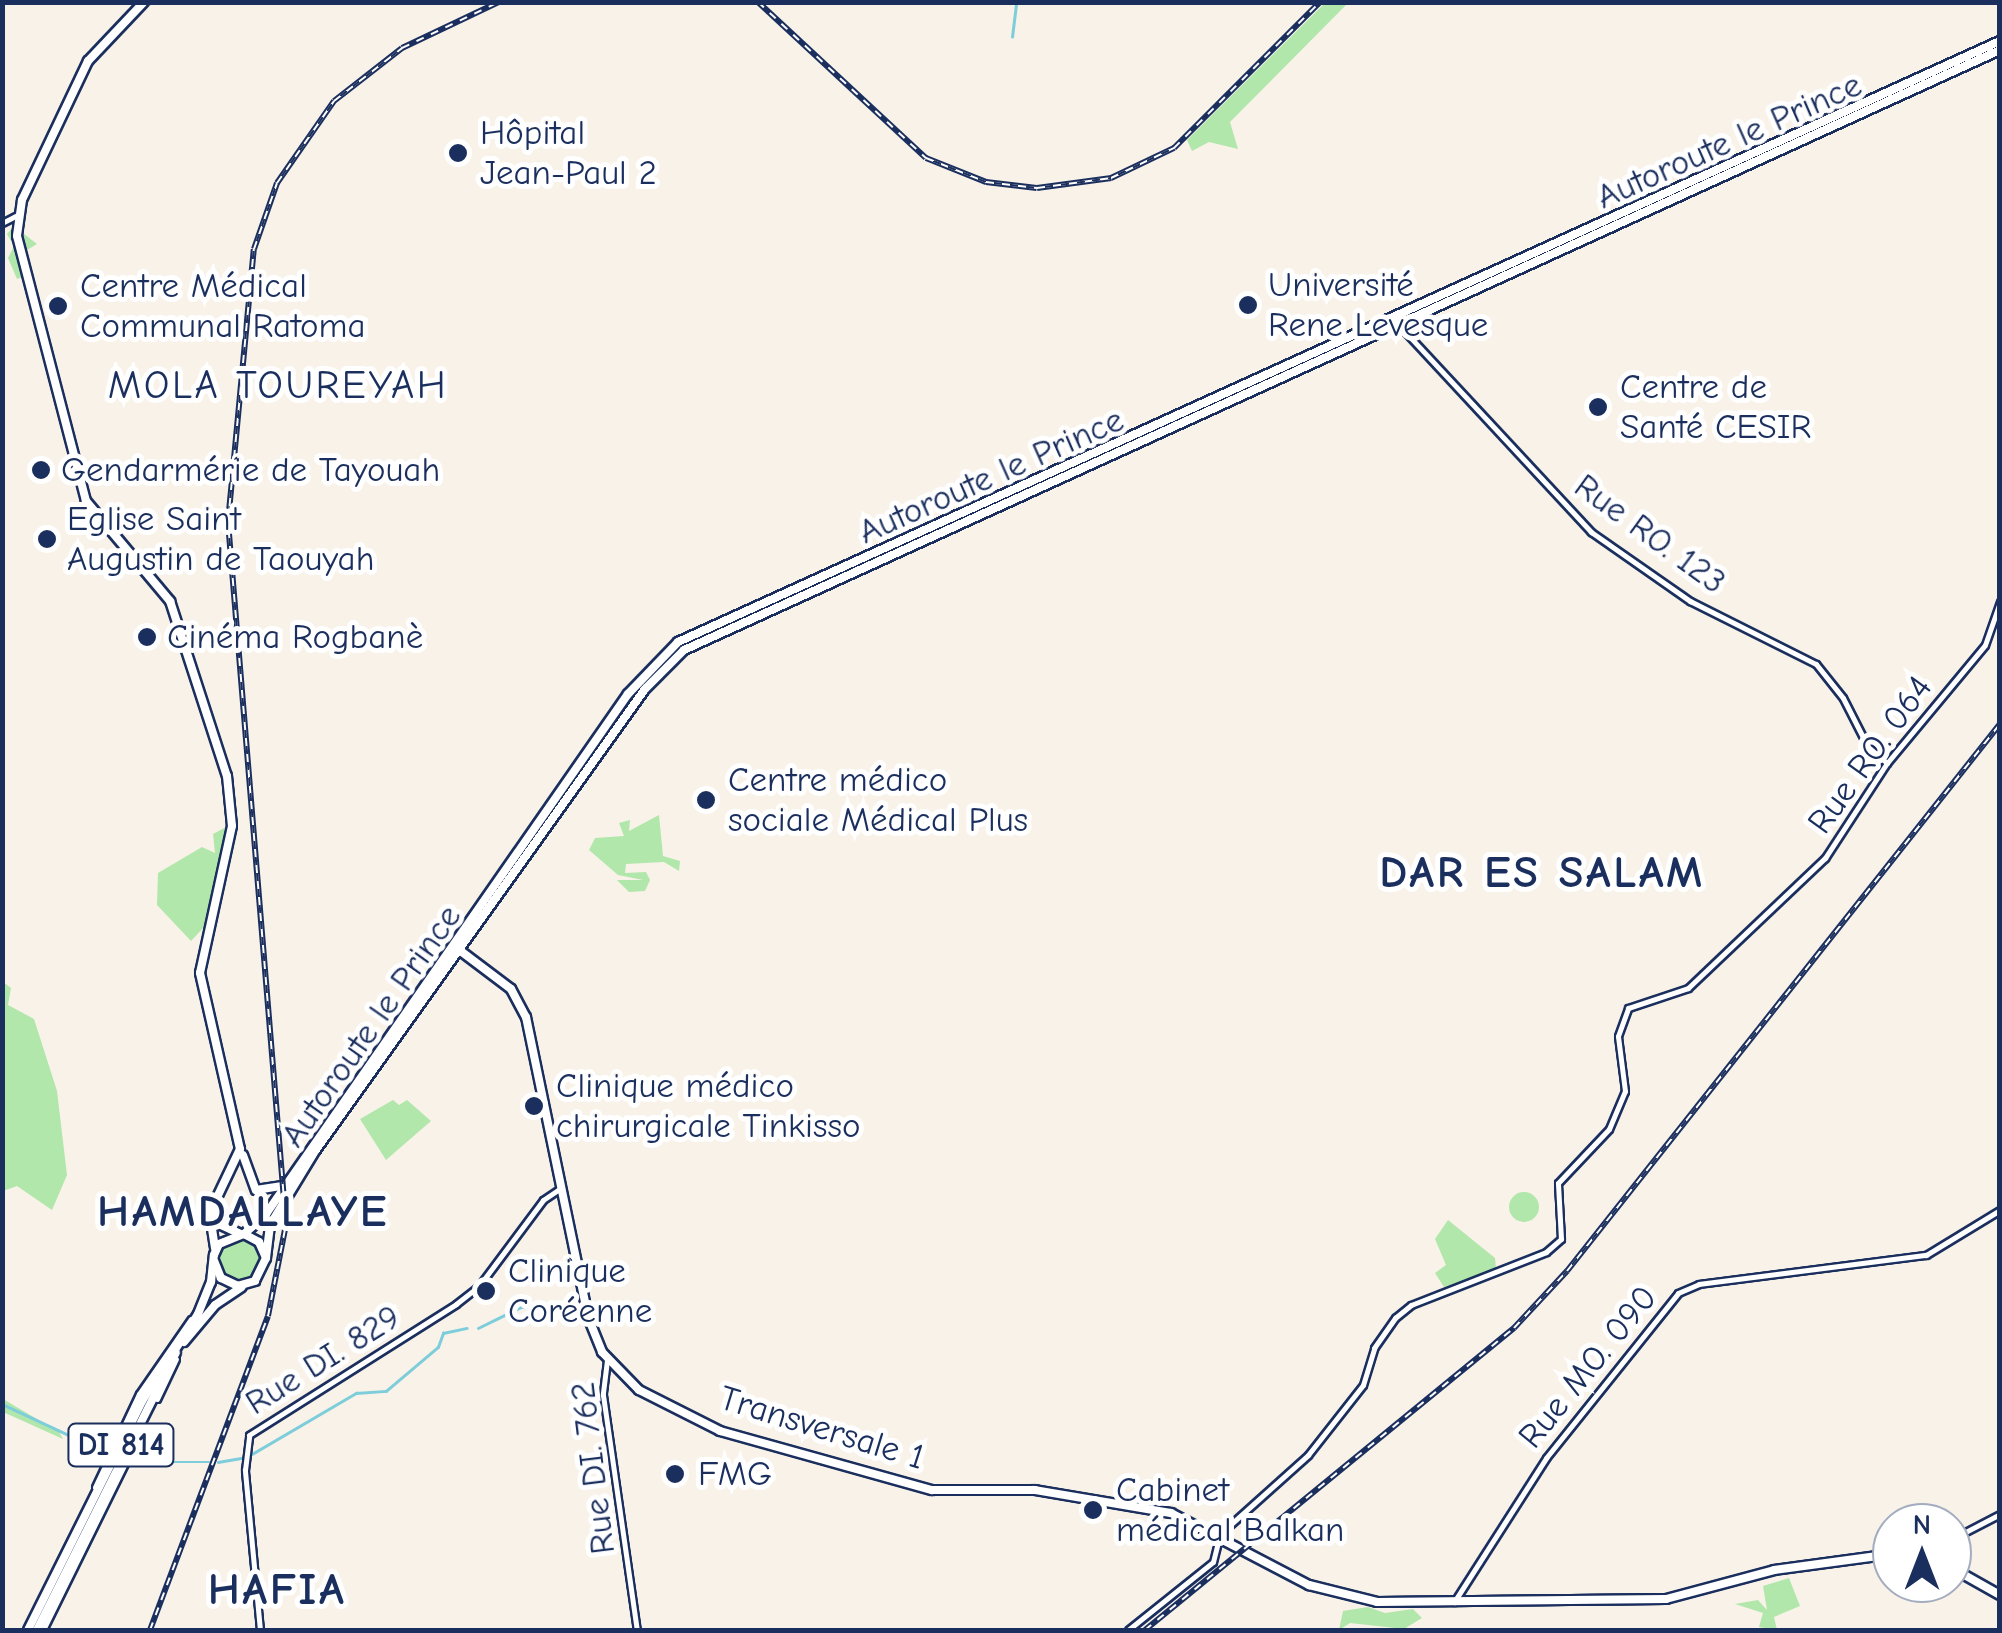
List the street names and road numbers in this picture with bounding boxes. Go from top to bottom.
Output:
street label: Autoroute le Prince [1590,64,1868,218]
street label: Autoroute le Prince [852,399,1130,553]
street label: Rue RO. 123 [1566,465,1734,603]
street label: Rue RO. 064 [1799,668,1941,842]
street label: Autoroute le Prince [272,897,470,1155]
street label: Rue MO. 090 [1510,1277,1666,1457]
street label: Rue DI. 829 [238,1296,408,1424]
street label: Transversale 1 [714,1377,930,1479]
street label: Rue DI. 762 [562,1379,624,1557]
road number: DI 814 [66,1418,176,1472]

